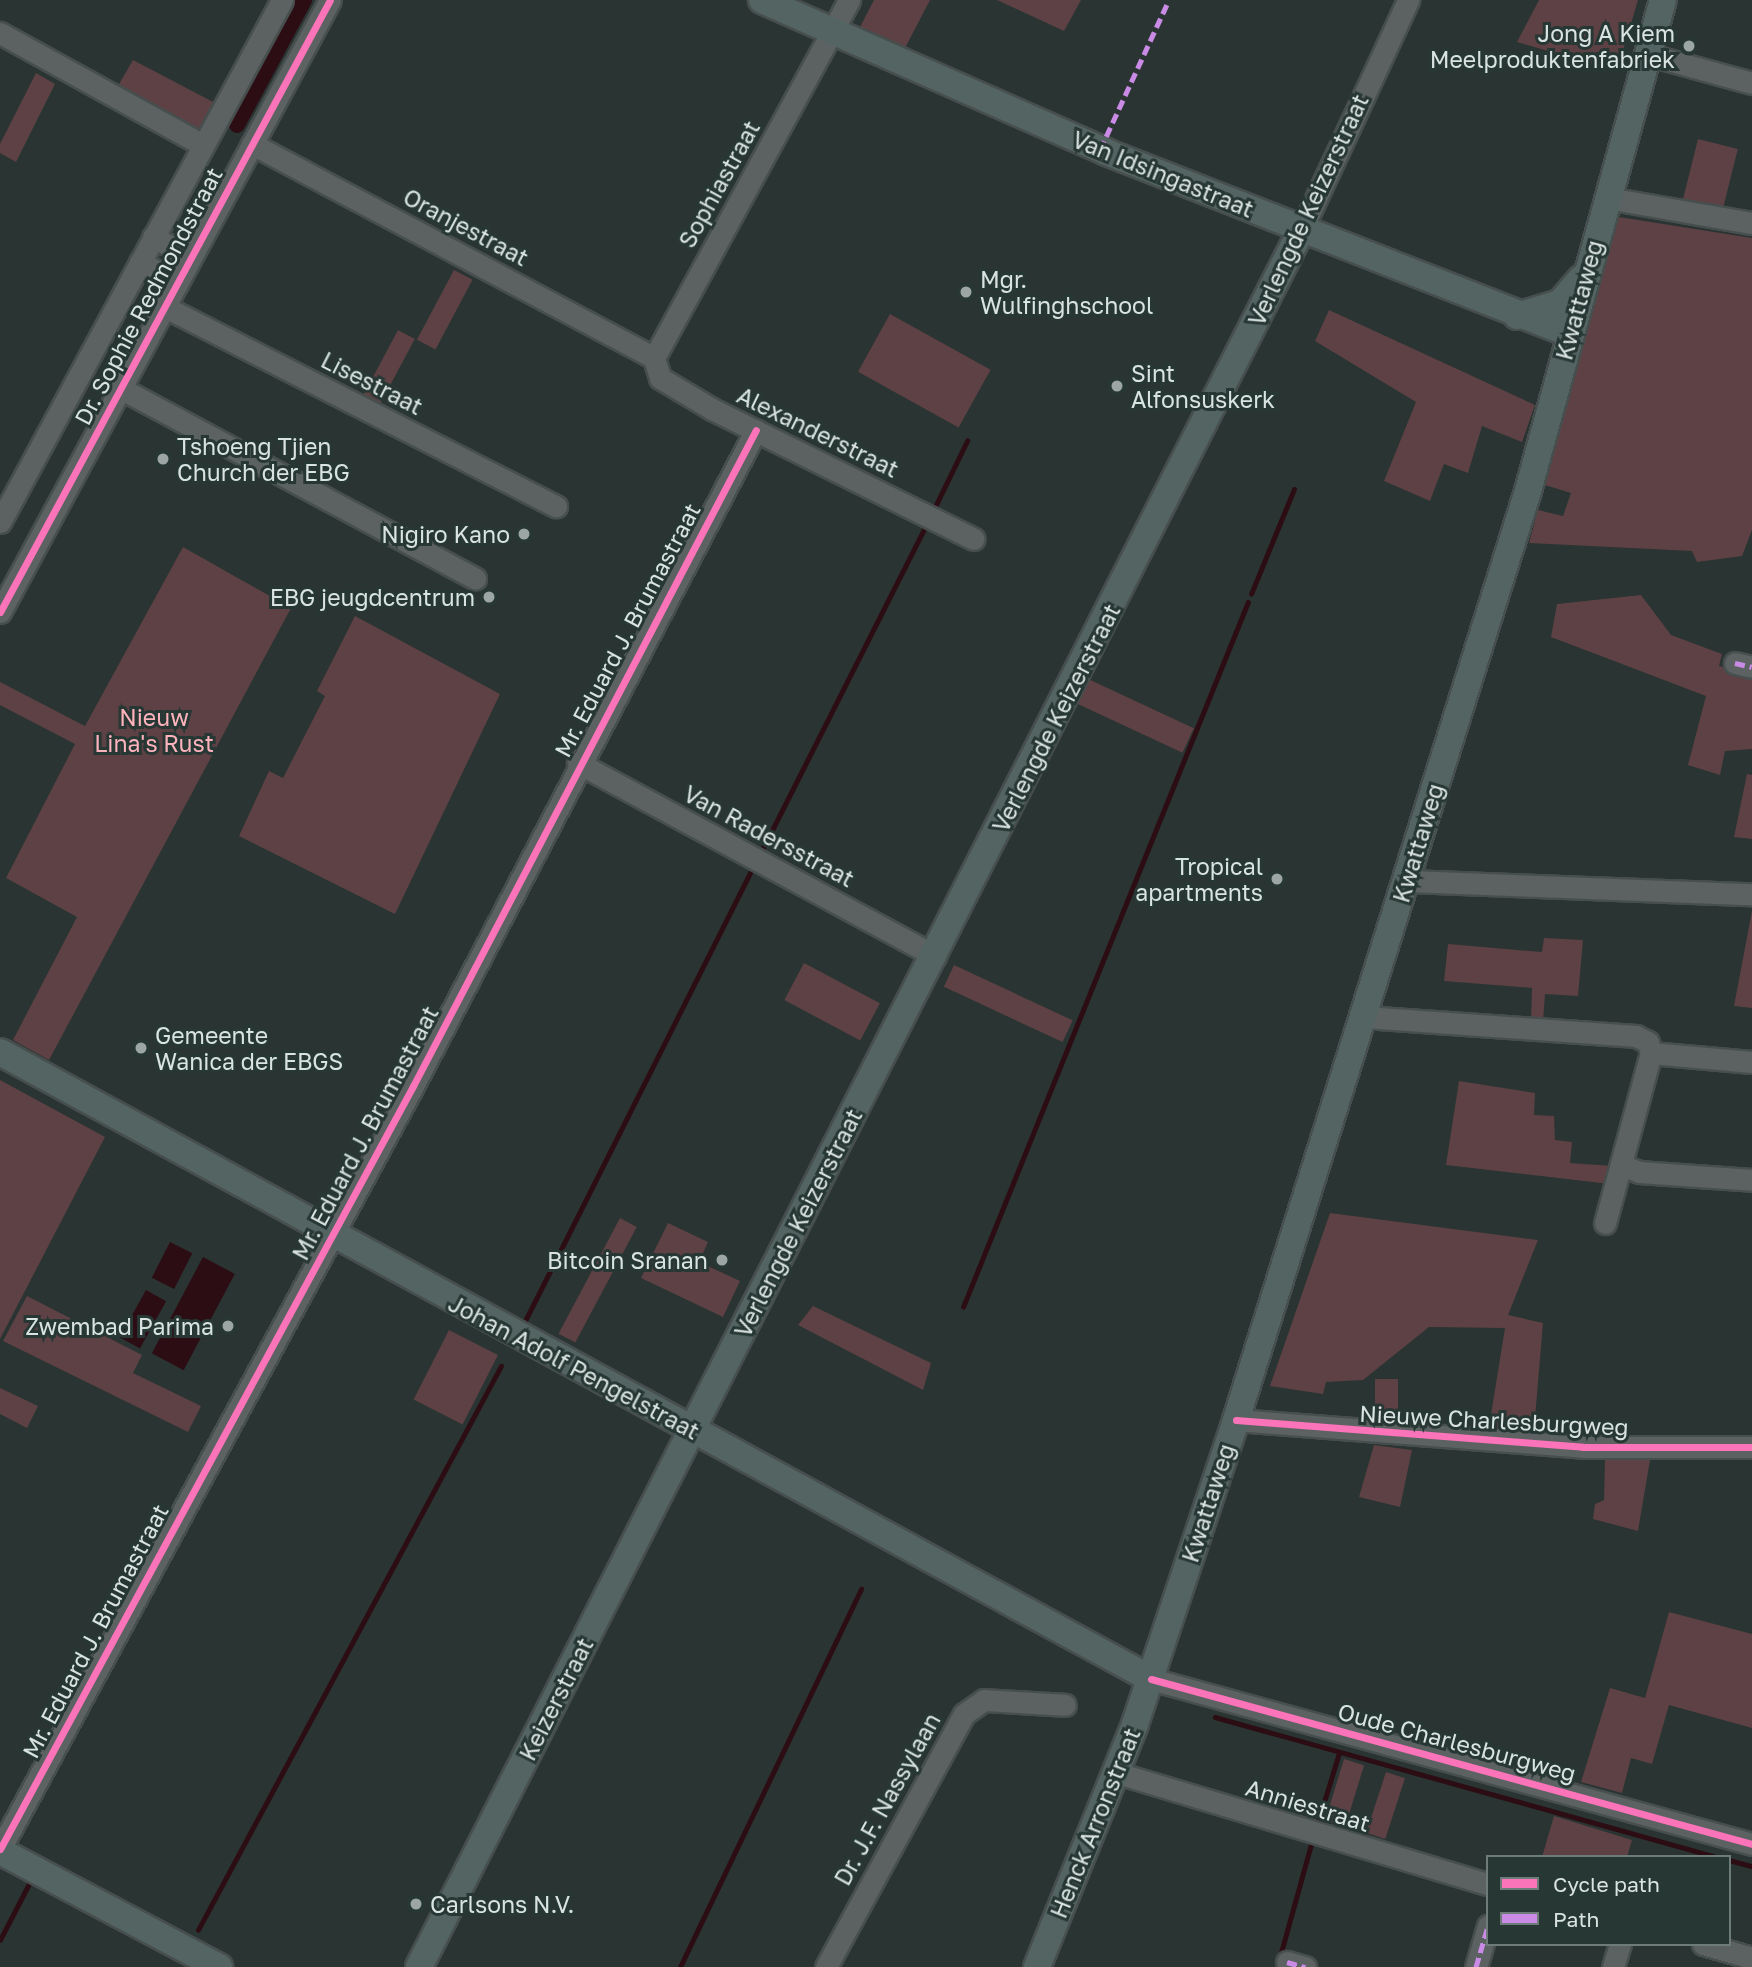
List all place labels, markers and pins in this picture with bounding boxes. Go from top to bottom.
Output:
place label: Jong A Kiem Meelproduktenfabriek [1430,19,1675,73]
marker: Jong A Kiem Meelproduktenfabriek [1681,38,1697,54]
place label: Mgr. Wulfinghschool [980,265,1153,319]
marker: Mgr. Wulfinghschool [958,284,974,300]
place label: Sint Alfonsuskerk [1131,359,1275,413]
marker: Sint Alfonsuskerk [1109,378,1125,394]
place label: Tshoeng Tjien Church der EBG [177,432,350,486]
marker: Tshoeng Tjien Church der EBG [155,451,171,467]
place label: Nigiro Kano [381,520,510,548]
marker: Nigiro Kano [516,526,532,542]
place label: EBG jeugdcentrum [270,583,475,611]
marker: EBG jeugdcentrum [481,589,497,605]
place label: Tropical apartments [1135,852,1263,906]
marker: Tropical apartments [1269,871,1285,887]
place label: Gemeente Wanica der EBGS [155,1021,343,1075]
marker: Gemeente Wanica der EBGS [133,1040,149,1056]
place label: Bitcoin Sranan [547,1246,708,1274]
marker: Bitcoin Sranan [714,1252,730,1268]
place label: Zwembad Parima [25,1312,214,1340]
marker: Zwembad Parima [220,1318,236,1334]
place label: Carlsons N.V. [430,1890,574,1918]
marker: Carlsons N.V. [408,1896,424,1912]

